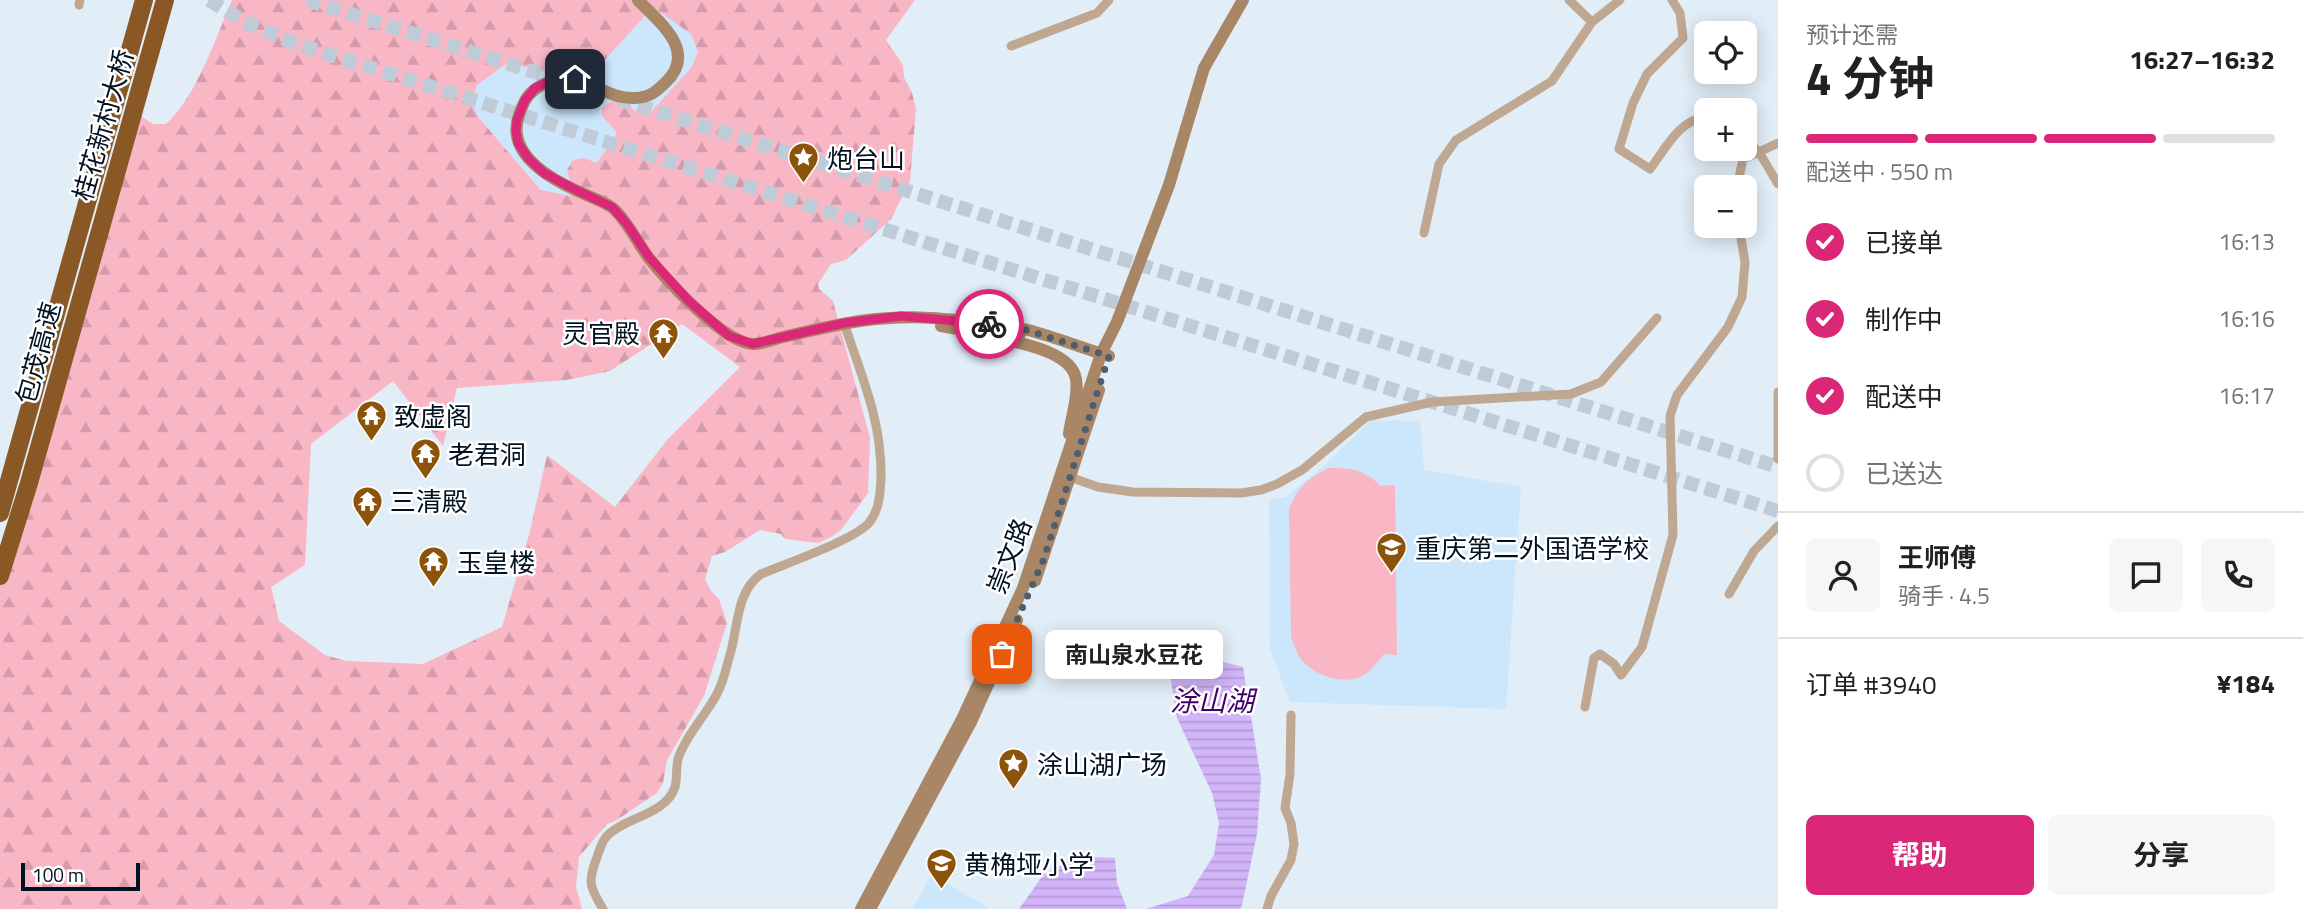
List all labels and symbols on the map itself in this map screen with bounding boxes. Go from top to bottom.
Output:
street label: 桂花新村大桥 [63,45,143,205]
pin [545,49,605,109]
place label: 炮台山 [827,139,905,178]
place icon: 炮台山 [787,141,821,185]
courier [954,289,1024,359]
street label: 包茂高速 [6,298,70,408]
place label: 灵官殿 [562,314,640,353]
temple icon: 灵官殿 [646,316,680,360]
place label: 致虚阁 [394,397,472,436]
temple icon: 致虚阁 [354,399,388,443]
place label: 老君洞 [448,435,526,474]
temple icon: 老君洞 [408,437,442,481]
place label: 三清殿 [390,482,468,521]
temple icon: 三清殿 [350,484,384,528]
street label: 崇文路 [977,513,1041,599]
place label: 重庆第二外国语学校 [1415,529,1649,568]
school or university icon: 重庆第二外国语学校 [1375,531,1409,575]
place label: 玉皇楼 [457,543,535,582]
temple icon: 玉皇楼 [417,545,451,589]
pin [972,624,1032,684]
callout: 南山泉水豆花 [1044,630,1222,678]
water label: 涂山湖 [1170,679,1258,722]
place label: 涂山湖广场 [1037,745,1167,784]
place icon: 涂山湖广场 [997,747,1031,791]
place label: 黄桷垭小学 [964,845,1094,884]
school or university icon: 黄桷垭小学 [924,847,958,891]
scale bar [21,860,140,892]

